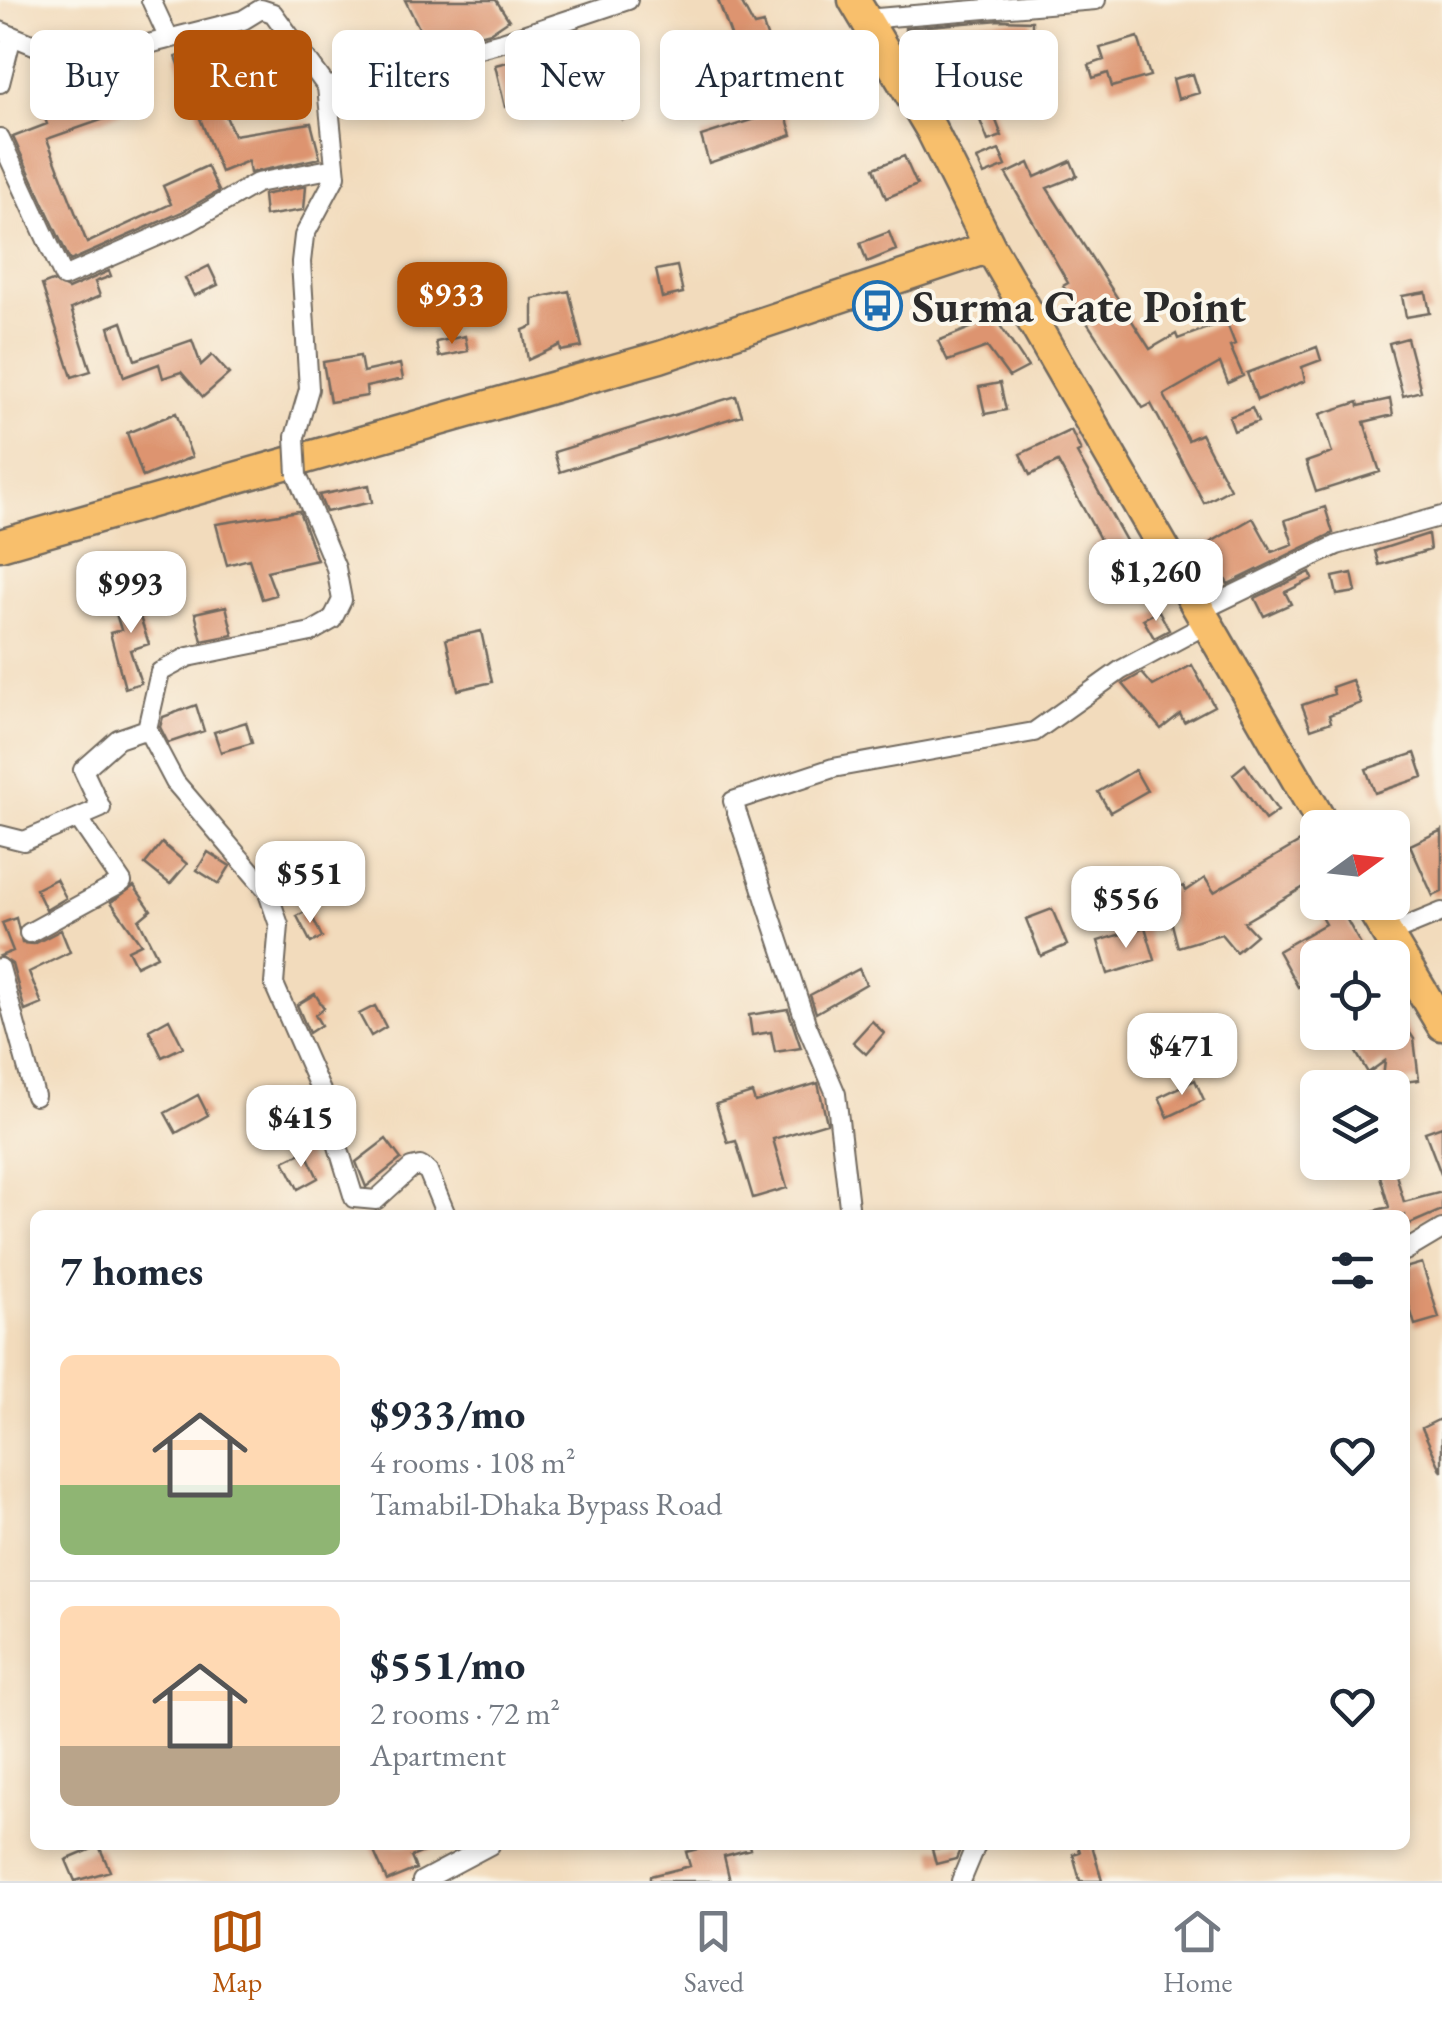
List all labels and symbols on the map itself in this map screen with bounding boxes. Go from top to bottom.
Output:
pin: $933 [393,262,511,347]
place label: Surma Gate Point [912,277,1246,335]
bus stop icon: Surma Gate Point [851,280,903,332]
pin: $1,260 [1075,539,1237,624]
pin: $993 [72,551,190,636]
north arrow [1300,810,1410,920]
pin: $551 [251,841,369,926]
pin: $556 [1067,866,1185,951]
pin: $471 [1123,1013,1241,1098]
pin: $415 [242,1085,360,1170]

